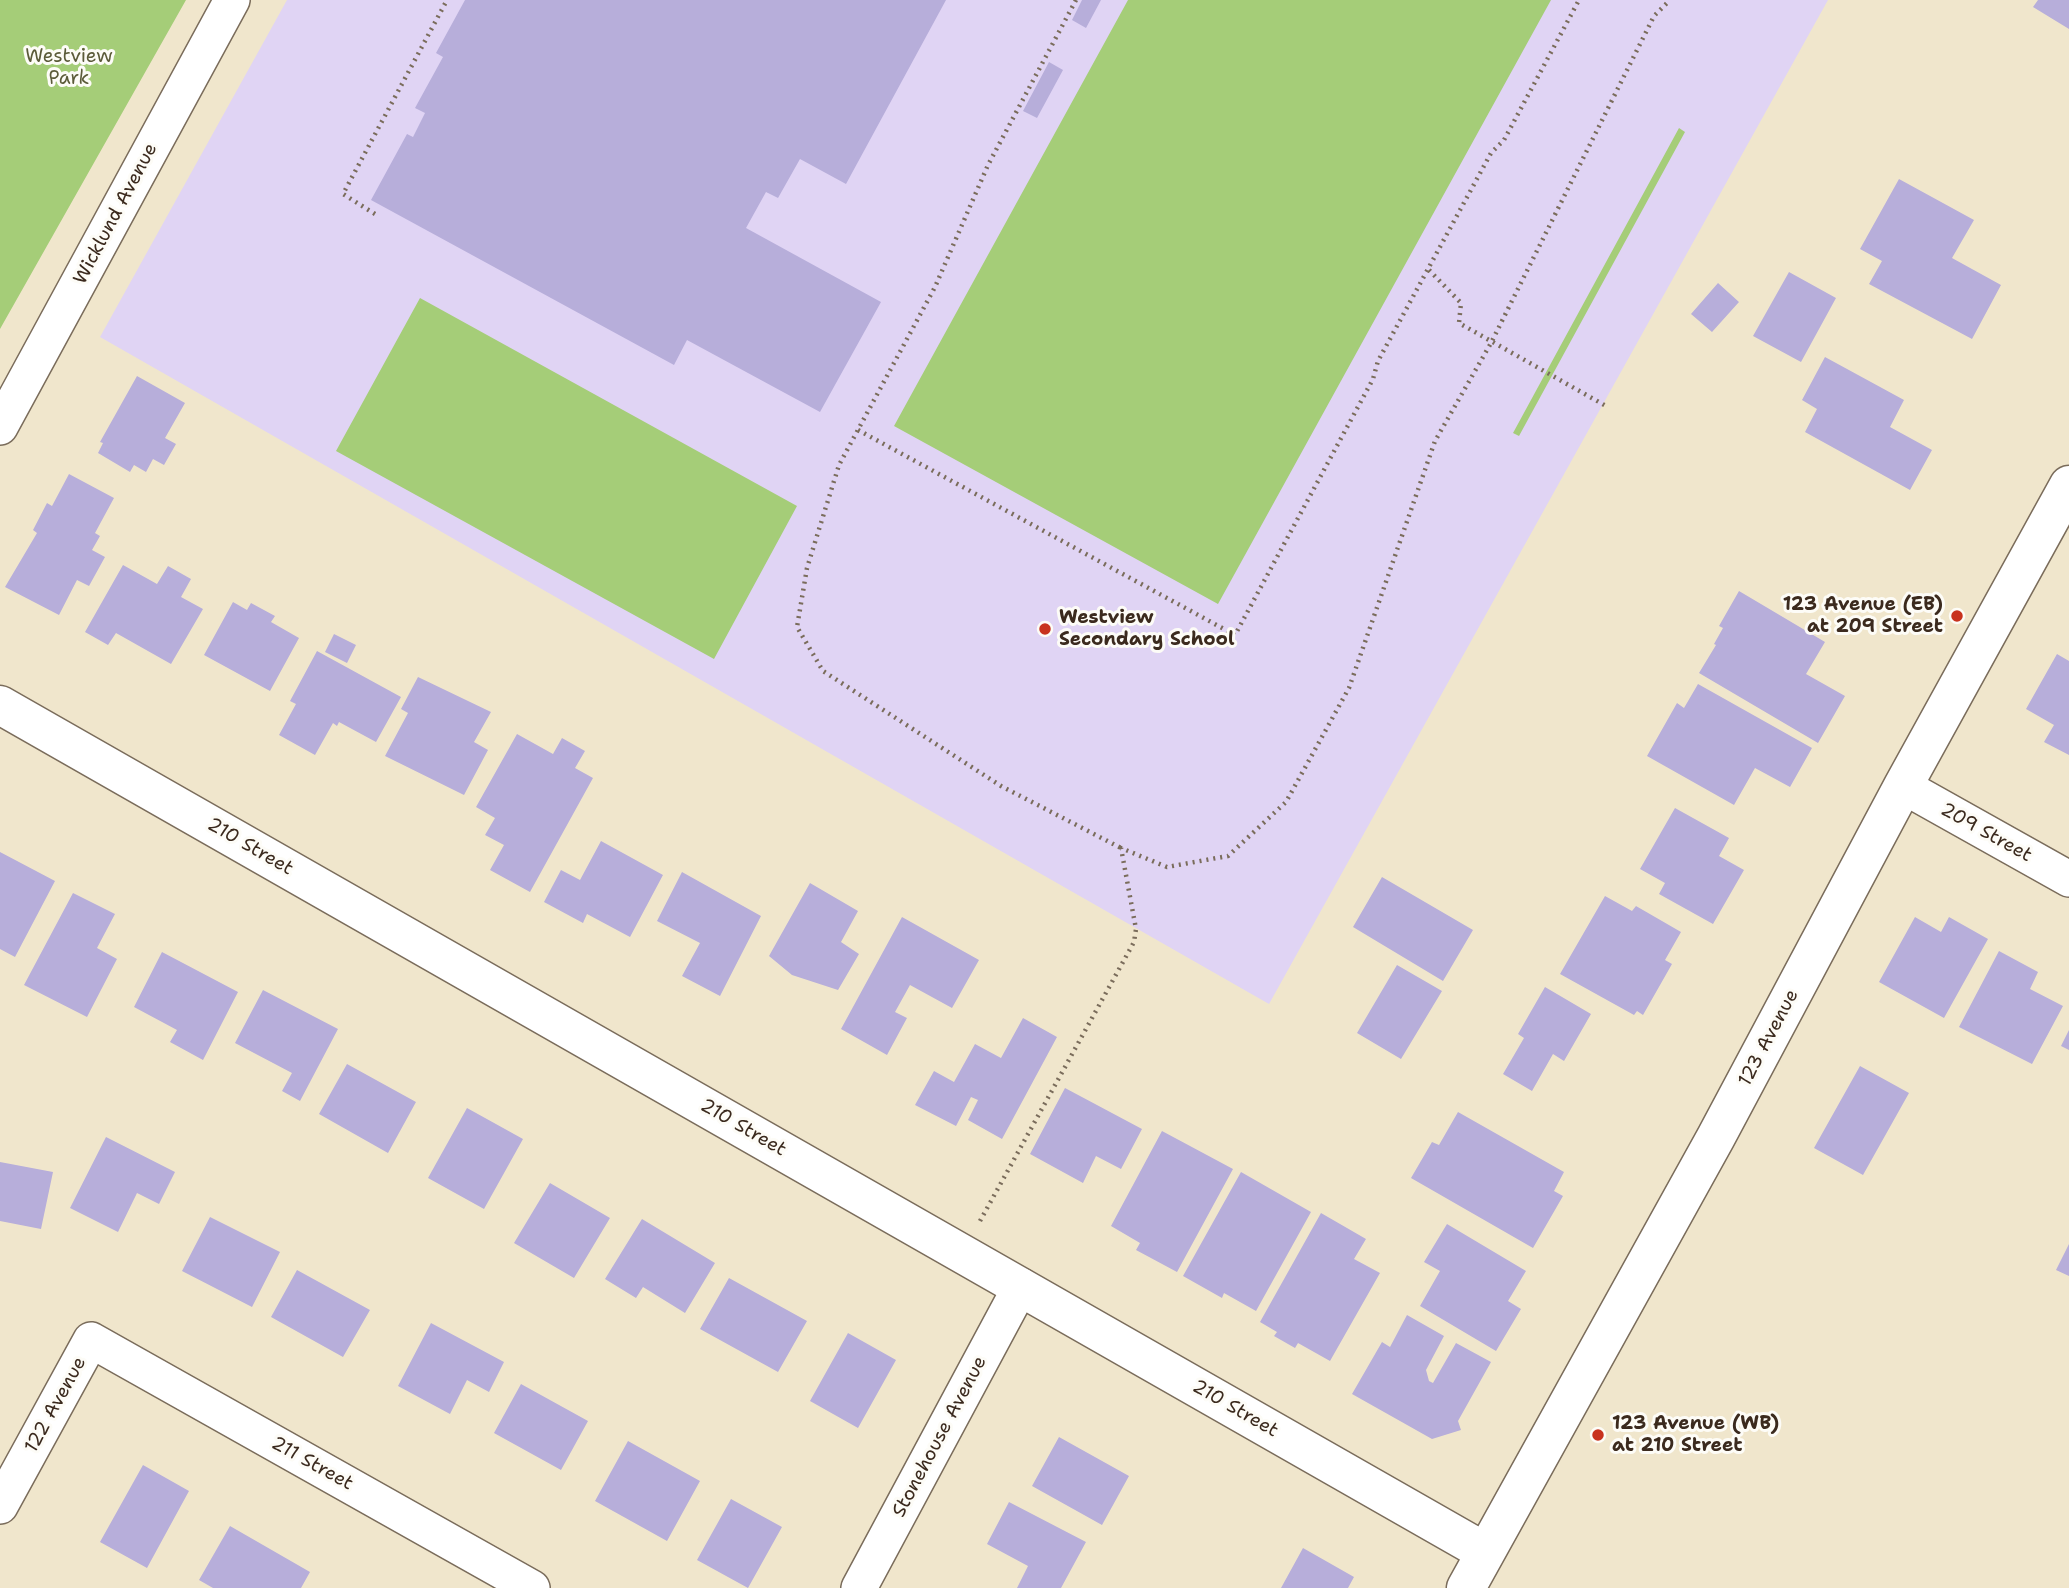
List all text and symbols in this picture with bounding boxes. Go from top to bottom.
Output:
park label: Westview Park [25,46,113,90]
street label: Wicklund Avenue [69,140,163,288]
place label: 123 Avenue (EB) at 209 Street [1783,594,1943,638]
place label: Westview Secondary School [1059,607,1235,651]
marker: 123 Avenue (EB) at 209 Street [1949,608,1965,624]
marker: Westview Secondary School [1037,621,1053,637]
street label: 209 Street [1936,799,2036,867]
street label: 210 Street [203,813,297,881]
street label: 123 Avenue [1734,986,1804,1090]
street label: 210 Street [696,1094,790,1162]
street label: 122 Avenue [20,1353,92,1457]
street label: Stonehouse Avenue [888,1353,992,1521]
street label: 210 Street [1188,1375,1282,1443]
place label: 123 Avenue (WB) at 210 Street [1612,1413,1779,1457]
marker: 123 Avenue (WB) at 210 Street [1590,1427,1606,1443]
street label: 211 Street [267,1432,357,1496]

